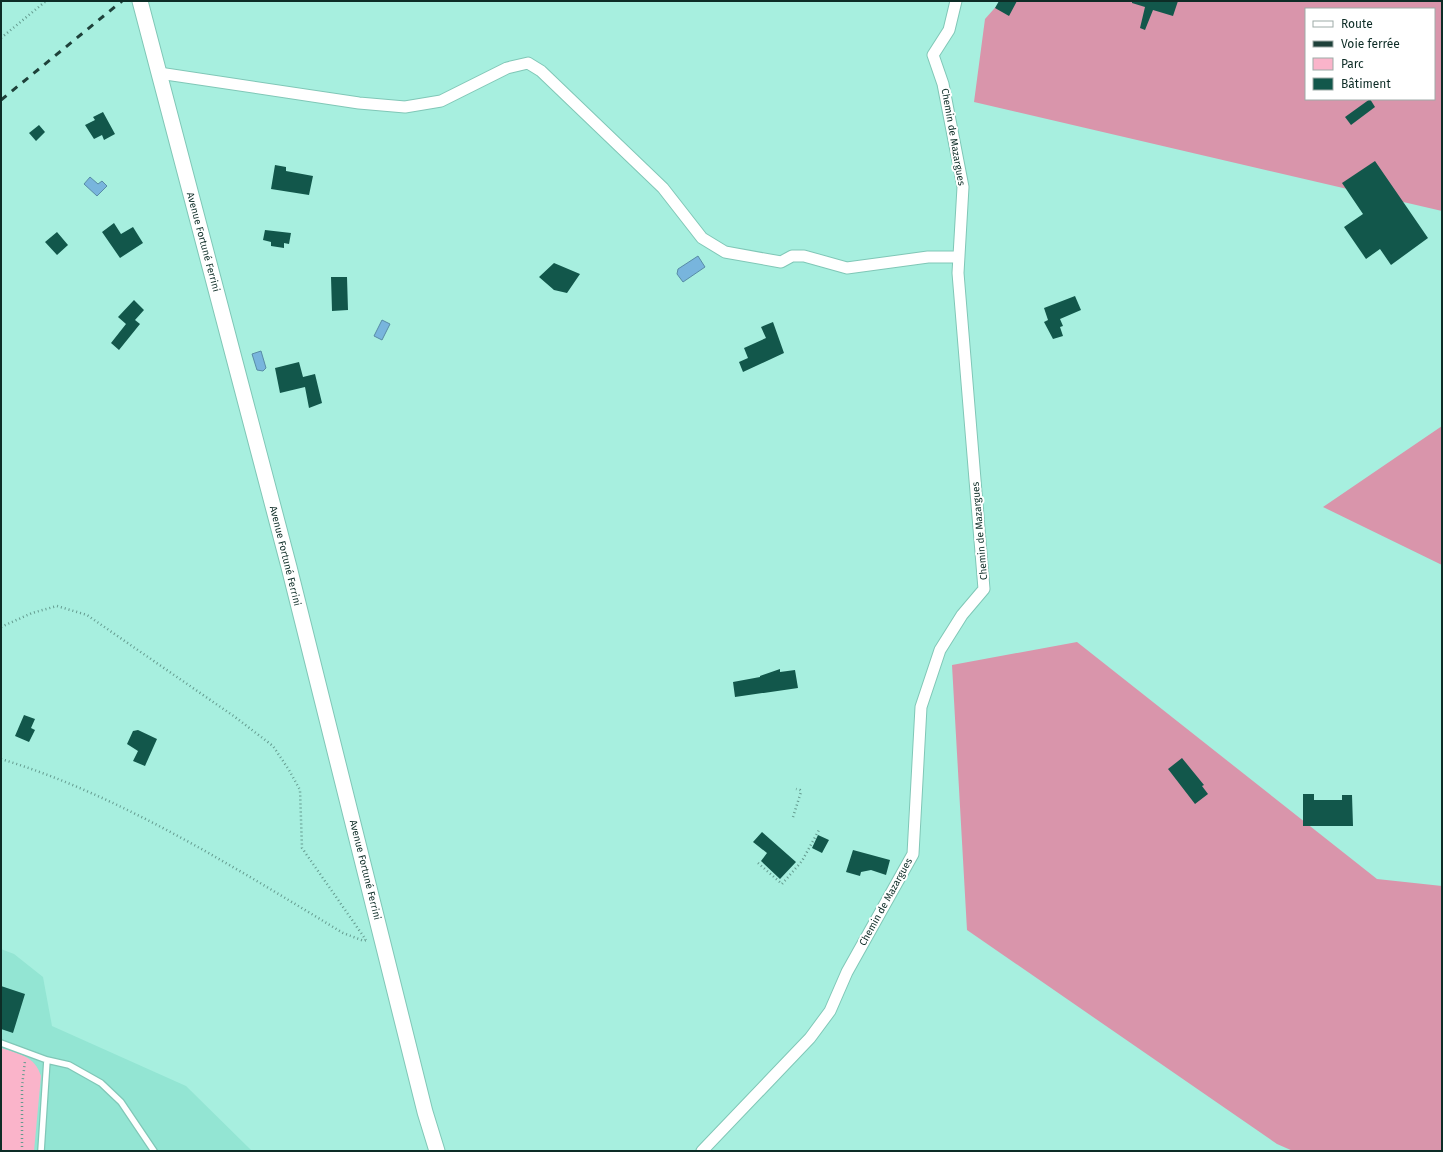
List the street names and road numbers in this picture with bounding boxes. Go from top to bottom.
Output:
street label: Chemin de Mazargues [939,87,968,187]
street label: Avenue Fortuné Ferrini [184,191,222,293]
street label: Chemin de Mazargues [970,481,990,581]
street label: Avenue Fortuné Ferrini [267,505,303,607]
street label: Avenue Fortuné Ferrini [347,819,383,921]
street label: Chemin de Mazargues [857,856,915,948]

